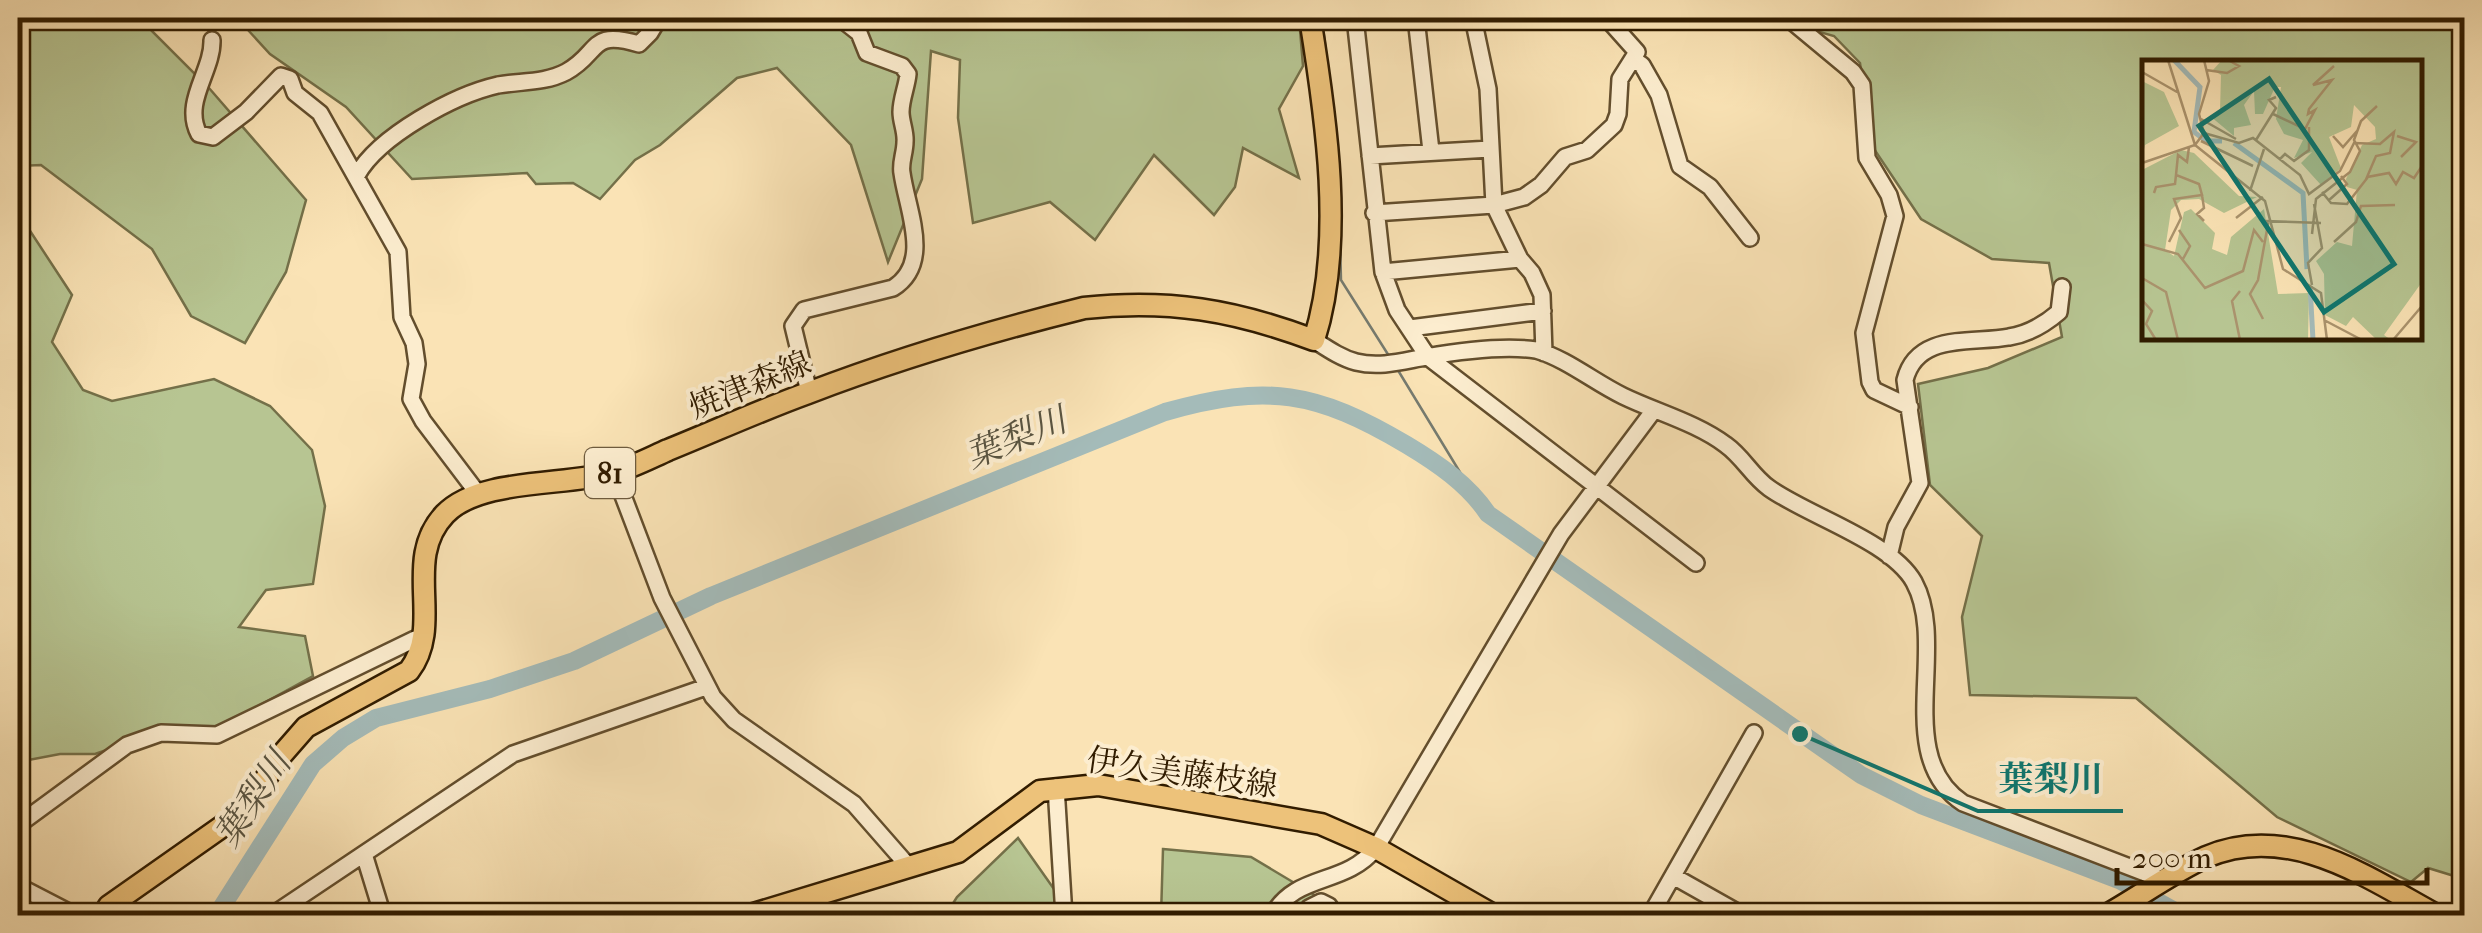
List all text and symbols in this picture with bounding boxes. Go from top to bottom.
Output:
inset map [2142,60,2422,340]
street label: 焼津森線 [684,344,816,426]
water label: 葉梨川 [960,398,1076,477]
road number: 81 [585,448,635,498]
water label: 葉梨川 [207,741,302,854]
street label: 伊久美藤枝線 [1084,741,1280,805]
callout: 葉梨川 [1978,746,2123,811]
text: 葉梨川 [1998,759,2104,800]
scale bar [2117,823,2427,885]
text: 200 m [2132,841,2212,876]

